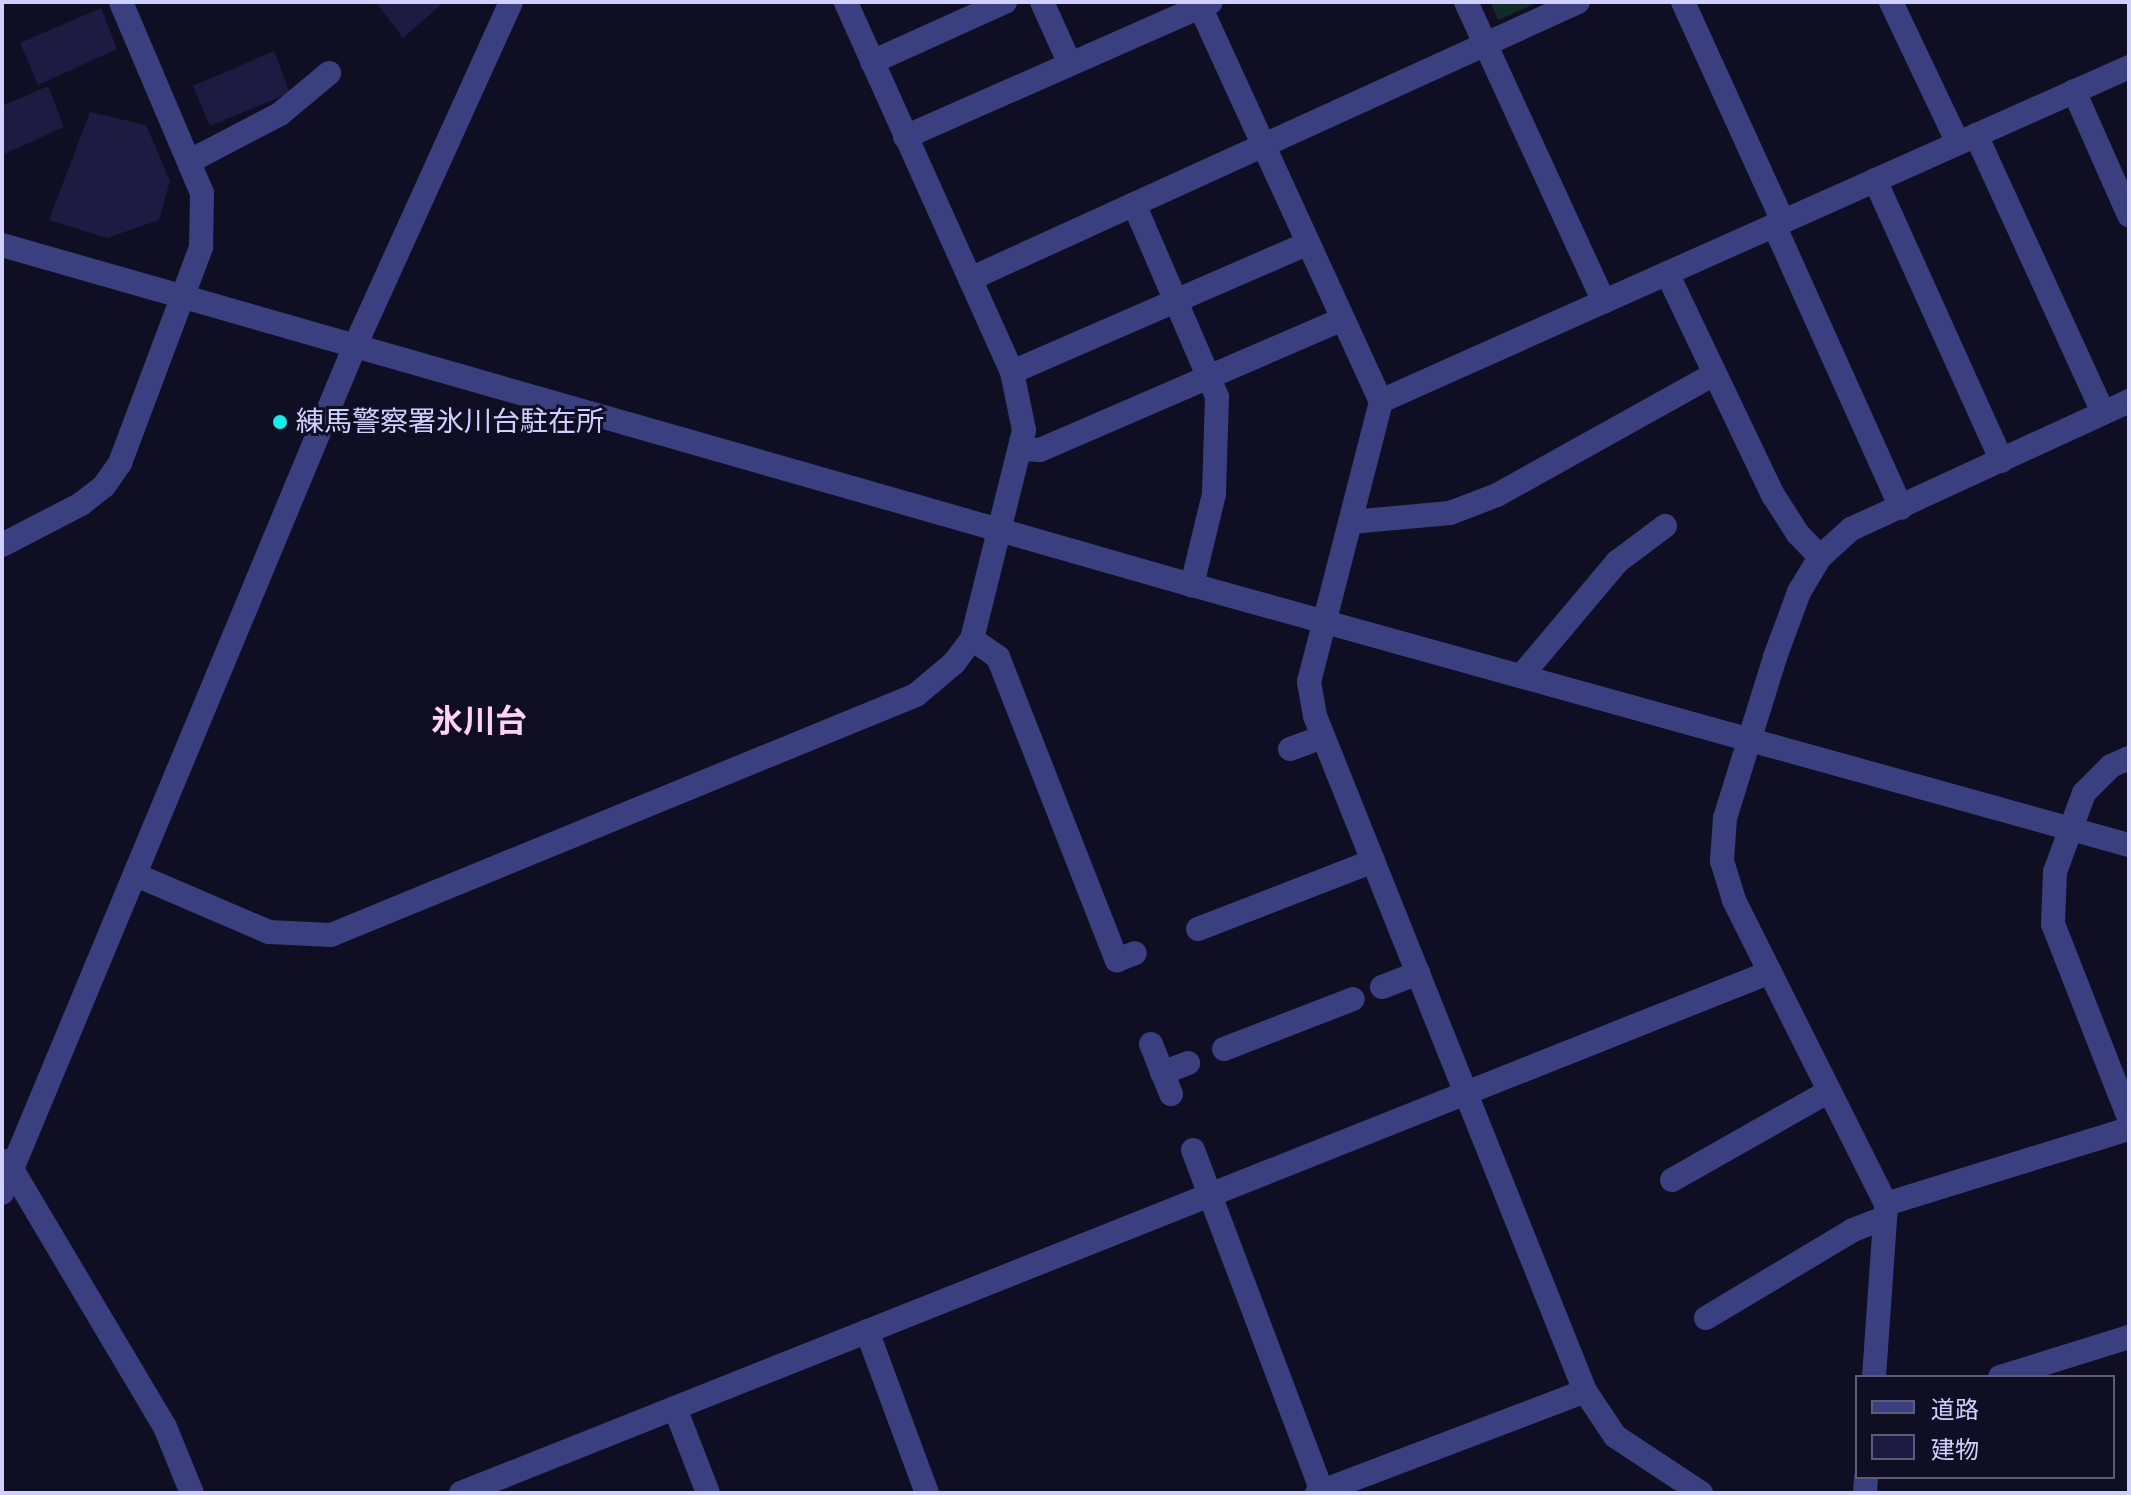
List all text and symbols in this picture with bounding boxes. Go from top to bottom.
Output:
place label: 練馬警察署氷川台駐在所 [296,405,604,439]
marker: 練馬警察署氷川台駐在所 [271,413,289,431]
district label: 氷川台 [431,702,527,740]
legend [1855,1375,2115,1479]
text: 道路 [1931,1396,1979,1423]
text: 建物 [1931,1436,1979,1463]

